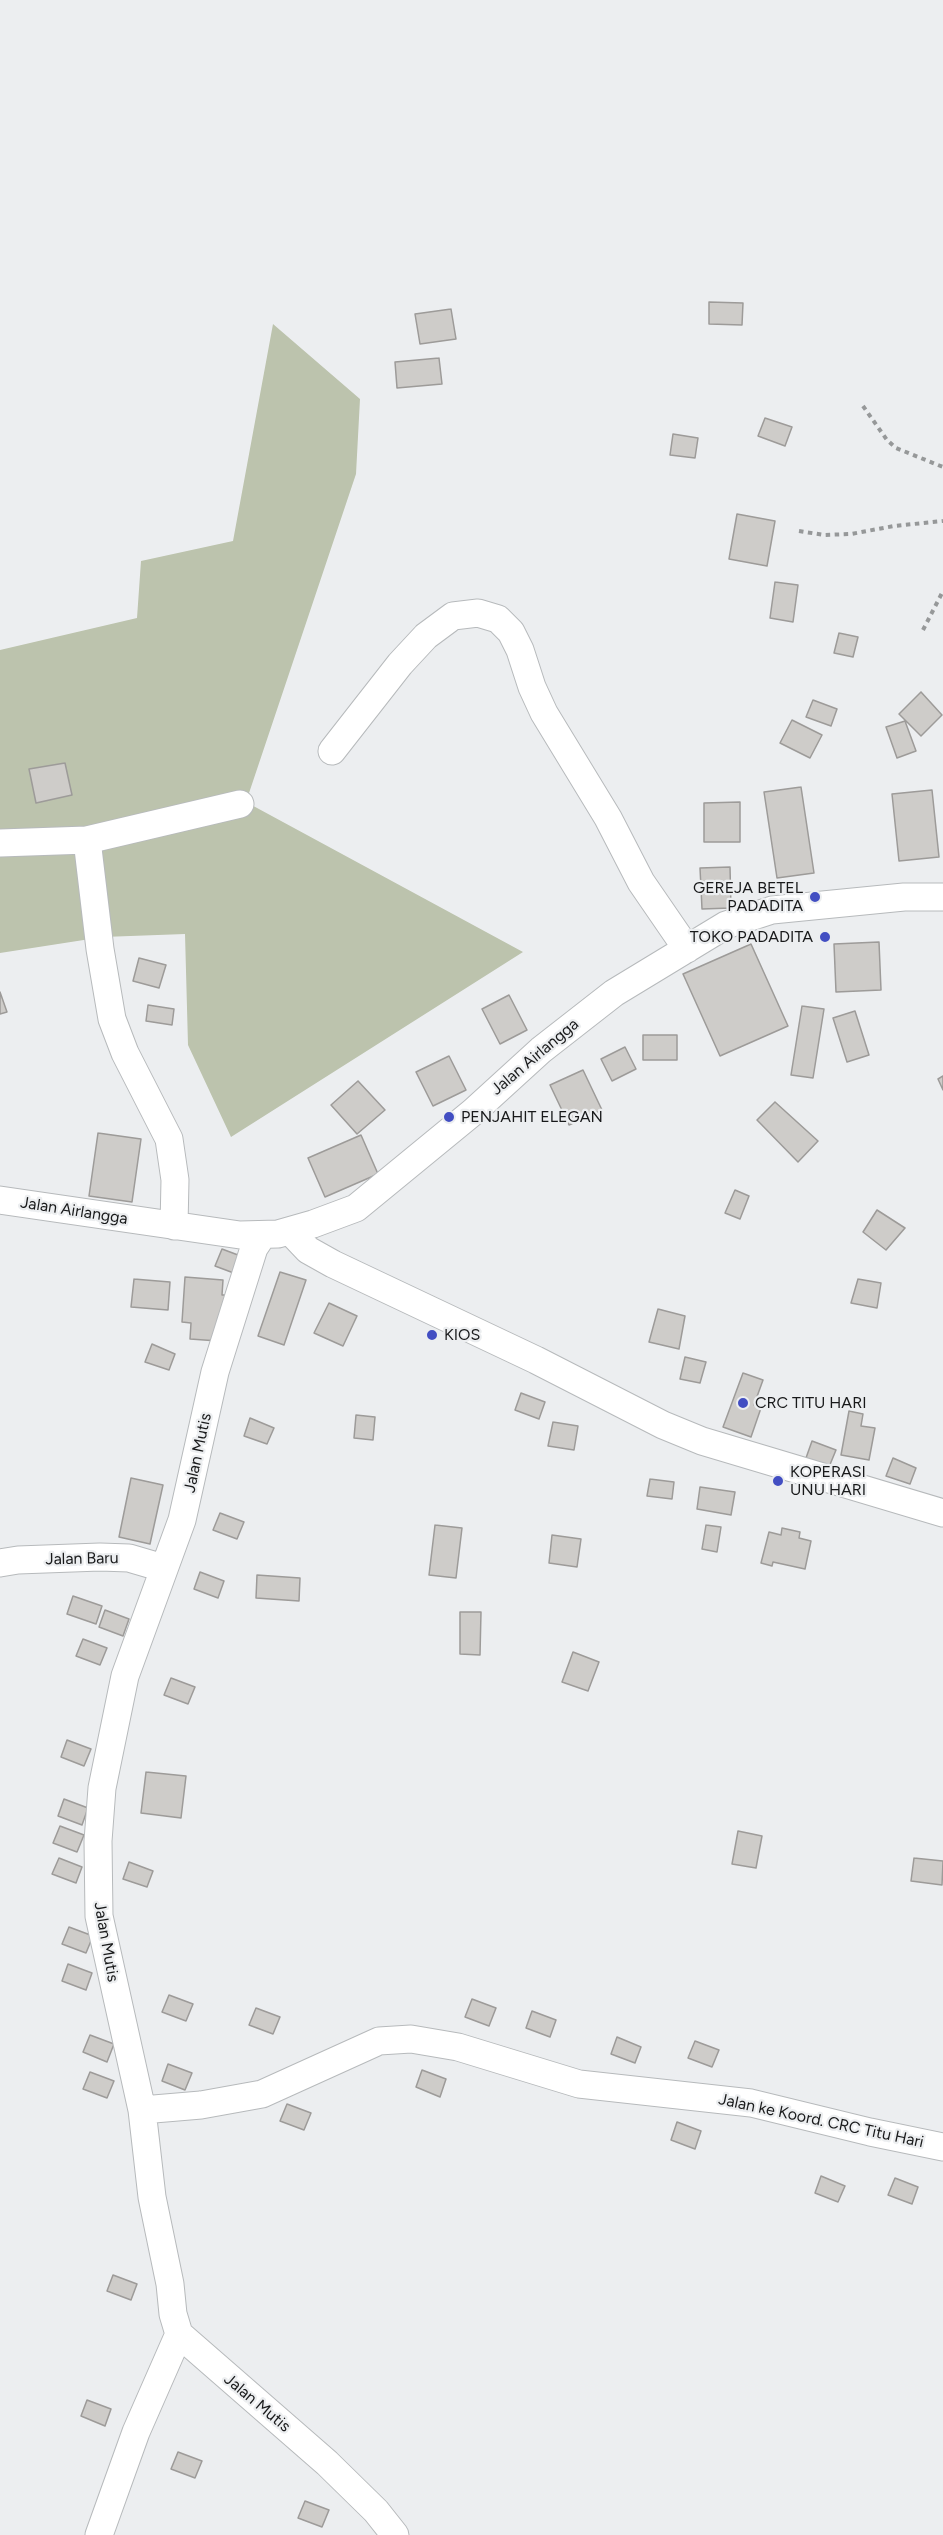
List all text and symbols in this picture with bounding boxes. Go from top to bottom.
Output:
place label: GEREJA BETEL PADADITA [693,878,803,916]
marker: GEREJA BETEL PADADITA [808,890,822,904]
place label: TOKO PADADITA [690,927,813,947]
marker: TOKO PADADITA [818,930,832,944]
street label: Jalan Airlangga [487,1015,583,1099]
place label: PENJAHIT ELEGAN [461,1107,603,1127]
marker: PENJAHIT ELEGAN [442,1110,456,1124]
street label: Jalan Airlangga [19,1193,129,1229]
place label: KIOS [444,1325,480,1345]
marker: KIOS [425,1328,439,1342]
place label: CRC TITU HARI [755,1393,867,1413]
marker: CRC TITU HARI [736,1396,750,1410]
street label: Jalan Mutis [180,1412,216,1494]
place label: KOPERASI UNU HARI [790,1462,866,1500]
marker: KOPERASI UNU HARI [771,1474,785,1488]
street label: Jalan Baru [45,1549,119,1569]
street label: Jalan Mutis [90,1901,122,1983]
street label: Jalan ke Koord. CRC Titu Hari [717,2090,925,2152]
street label: Jalan Mutis [220,2370,294,2436]

